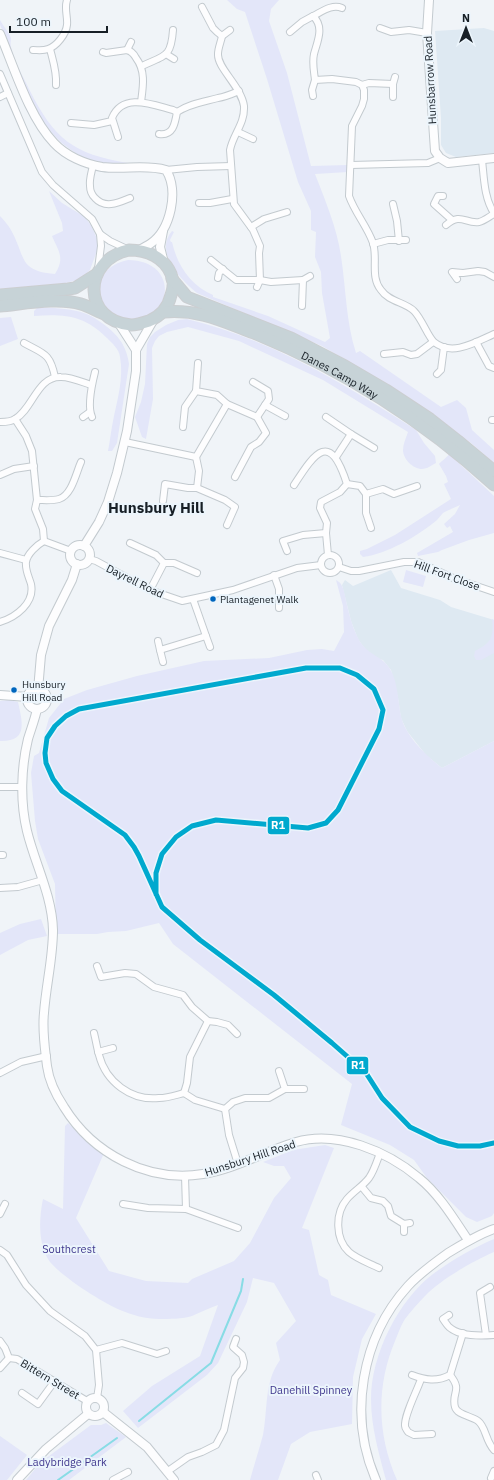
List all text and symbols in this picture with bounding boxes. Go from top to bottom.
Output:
scale bar [10,8,107,34]
north arrow [446,8,486,48]
text: N [462,11,470,25]
text: 100 m [16,14,51,29]
street label: Hunsbarrow Road [421,36,439,124]
street label: Danes Camp Way [299,348,381,402]
district label: Hunsbury Hill [108,498,205,517]
street label: Hill Fort Close [412,557,482,593]
street label: Dayrell Road [104,561,166,601]
place label: Plantagenet Walk [220,593,299,606]
marker: Plantagenet Walk [208,594,218,604]
place label: Hunsbury Hill Road [22,678,66,704]
marker: Hunsbury Hill Road [9,685,19,695]
line badge: R1 [267,816,290,835]
text: R1 [271,818,285,832]
line badge: R1 [346,1056,369,1075]
text: R1 [351,1058,365,1072]
street label: Hunsbury Hill Road [203,1137,297,1179]
park label: Southcrest [42,1242,96,1256]
street label: Bittern Street [18,1356,82,1402]
park label: Danehill Spinney [270,1383,353,1397]
park label: Ladybridge Park [27,1455,107,1469]

